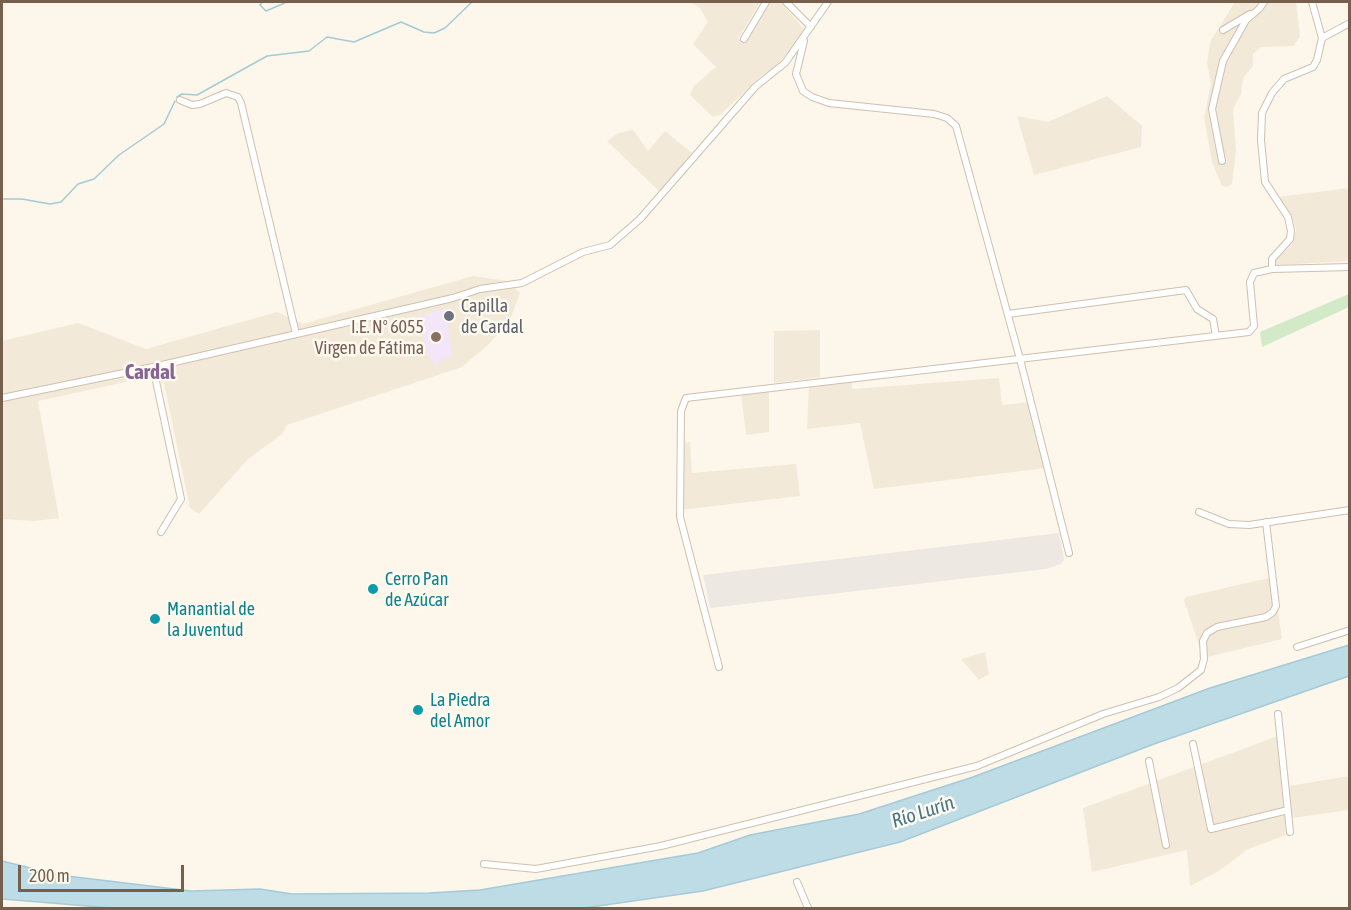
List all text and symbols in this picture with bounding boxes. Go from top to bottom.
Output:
place label: Capilla de Cardal [461,295,524,338]
marker: Capilla de Cardal [442,309,456,323]
place label: I.E. N° 6055 Virgen de Fátima [314,316,424,358]
marker: I.E. N° 6055 Virgen de Fátima [429,330,443,344]
district label: Cardal [125,359,175,385]
place label: Cerro Pan de Azúcar [385,568,449,610]
marker: Cerro Pan de Azúcar [366,582,380,596]
place label: Manantial de la Juventud [167,598,255,640]
marker: Manantial de la Juventud [148,612,162,626]
place label: La Piedra del Amor [430,689,490,732]
marker: La Piedra del Amor [411,703,425,717]
water label: Río Lurín [889,791,957,833]
scale bar [21,853,188,891]
text: 200 m [29,865,70,886]

